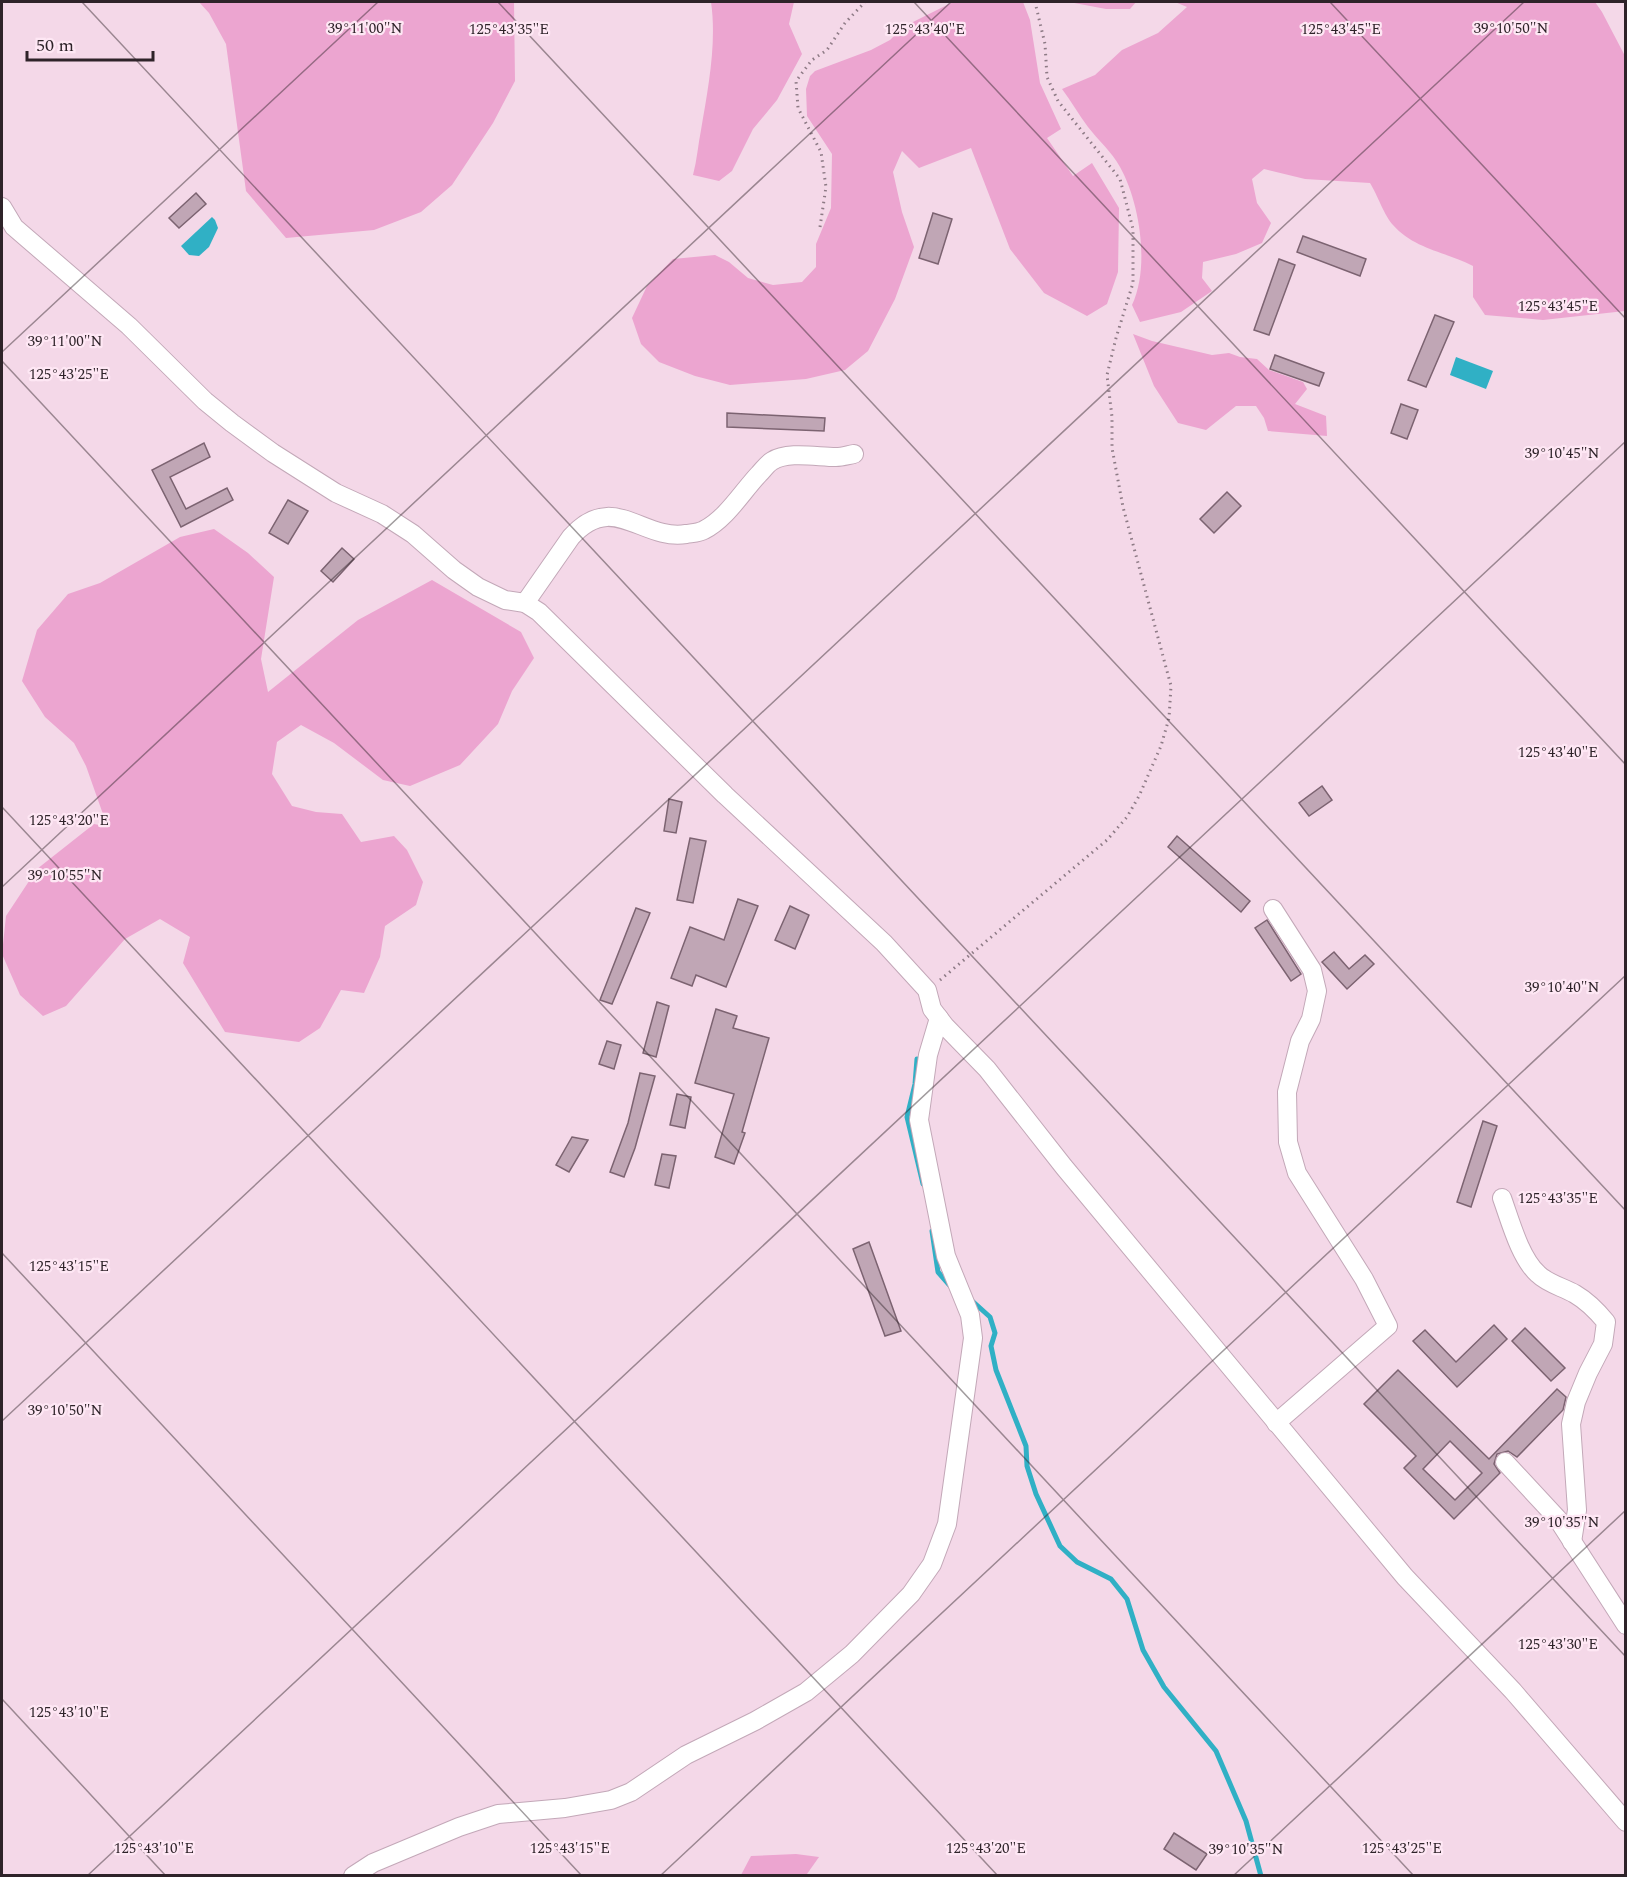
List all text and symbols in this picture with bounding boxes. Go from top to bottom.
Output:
text: 39°11'00"N [328,17,403,40]
text: 39°10'50"N [1474,17,1549,40]
text: 125°43'35"E [469,18,549,41]
text: 125°43'40"E [885,18,965,41]
text: 125°43'45"E [1301,18,1381,41]
scale bar [27,24,153,62]
text: 50 m [36,32,74,59]
text: 125°43'45"E [1518,295,1598,318]
text: 39°11'00"N [28,330,103,353]
text: 125°43'25"E [29,363,109,386]
text: 39°10'45"N [1525,442,1600,465]
text: 125°43'40"E [1518,741,1598,764]
text: 125°43'20"E [29,809,109,832]
text: 39°10'55"N [28,864,103,887]
text: 39°10'40"N [1525,976,1600,999]
text: 125°43'35"E [1518,1187,1598,1210]
text: 125°43'15"E [29,1255,109,1278]
text: 39°10'50"N [28,1399,103,1422]
text: 39°10'35"N [1525,1511,1600,1534]
text: 125°43'30"E [1518,1633,1598,1656]
text: 125°43'10"E [29,1701,109,1724]
text: 125°43'10"E [114,1837,194,1860]
text: 125°43'15"E [530,1837,610,1860]
text: 125°43'20"E [946,1837,1026,1860]
text: 125°43'25"E [1362,1837,1442,1860]
text: 39°10'35"N [1209,1838,1284,1861]

